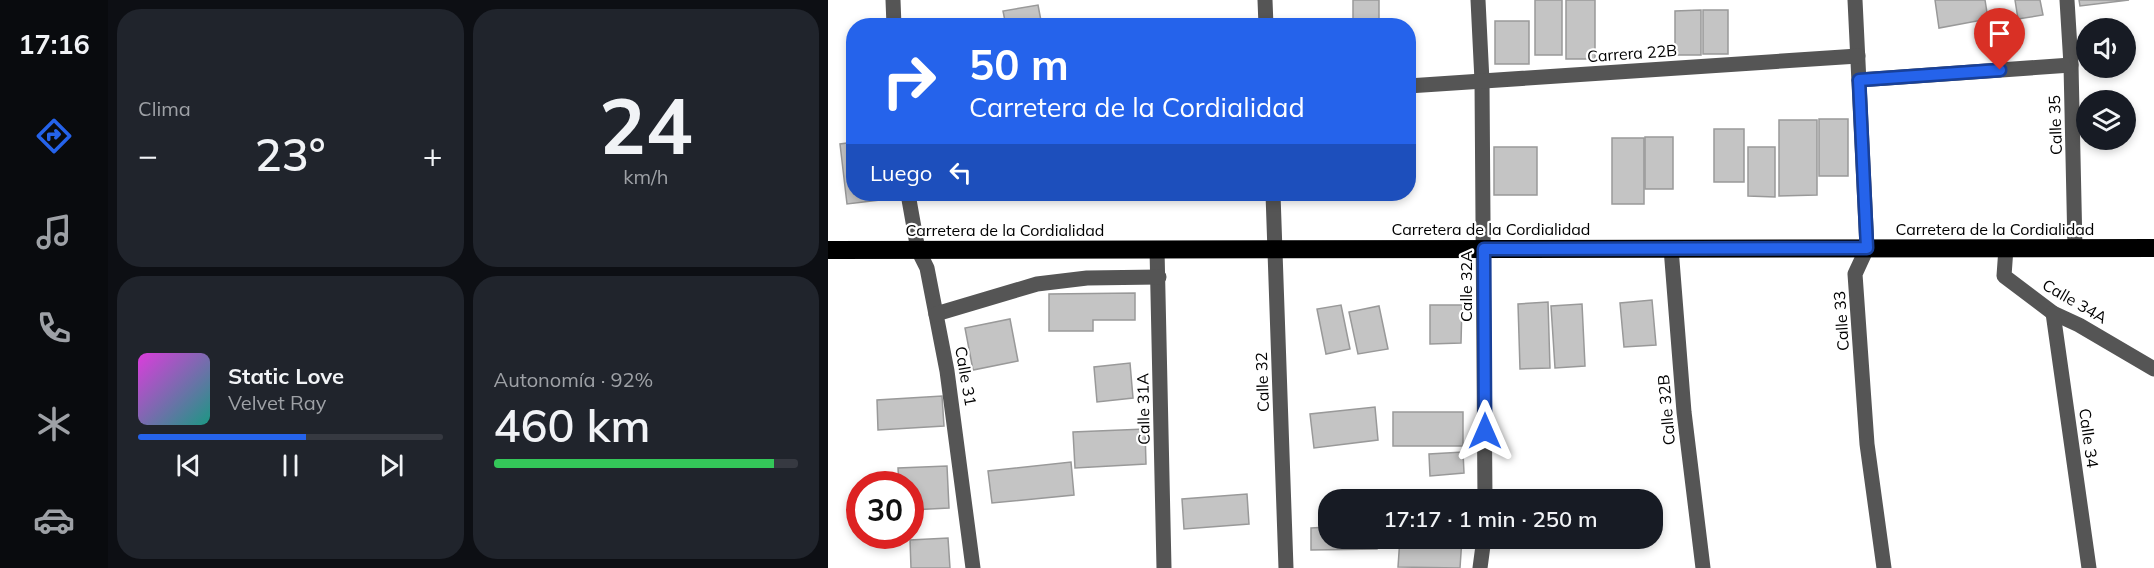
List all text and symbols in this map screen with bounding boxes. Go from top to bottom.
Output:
pin [1974,8,2025,70]
icon: arrive [1983,17,2016,50]
map controls [2076,18,2136,150]
button: sound [2076,18,2136,78]
text: 17:16 [18,27,90,61]
text: 50 m [969,38,1069,91]
street label: Carrera 22B [1586,40,1678,66]
icon: right [870,42,948,120]
text: 24 [599,76,693,174]
text: Carretera de la Cordialidad [969,90,1305,124]
button: layers [2076,90,2136,150]
street label: Calle 35 [2044,95,2066,155]
text: Clima [138,96,191,121]
icon: directions [33,115,75,157]
text: 23° [255,126,326,182]
text: − [138,134,158,175]
text: + [423,134,442,175]
icon: left [944,156,977,189]
text: Luego [870,159,932,187]
text: km/h [623,164,668,189]
icon: music [33,211,75,253]
street label: Carretera de la Cordialidad [1392,219,1590,239]
street label: Carretera de la Cordialidad [1896,219,2094,239]
street label: Carretera de la Cordialidad [906,220,1104,240]
street label: Calle 32A [1456,250,1476,322]
street label: Calle 34A [2039,274,2111,328]
street label: Calle 33 [1829,290,1853,352]
icon: phone [33,307,75,349]
street label: Calle 31 [951,345,981,407]
street label: Calle 32 [1251,352,1273,412]
text: Static Love [228,362,344,390]
text: Autonomía · 92% [494,367,653,392]
street label: Calle 31A [1132,373,1154,445]
street label: Calle 32B [1653,374,1679,446]
text: Velvet Ray [228,390,326,415]
text: 460 km [494,397,650,453]
position arrow [1453,399,1517,463]
icon: climate [33,403,75,445]
street label: Calle 34 [2075,407,2103,469]
icon: previous [172,449,205,482]
icon: pause [274,449,307,482]
icon: next [375,449,408,482]
speed limit sign: 30 [846,471,924,549]
icon: car [33,499,75,541]
text: 17:17 · 1 min · 250 m [1383,505,1598,533]

